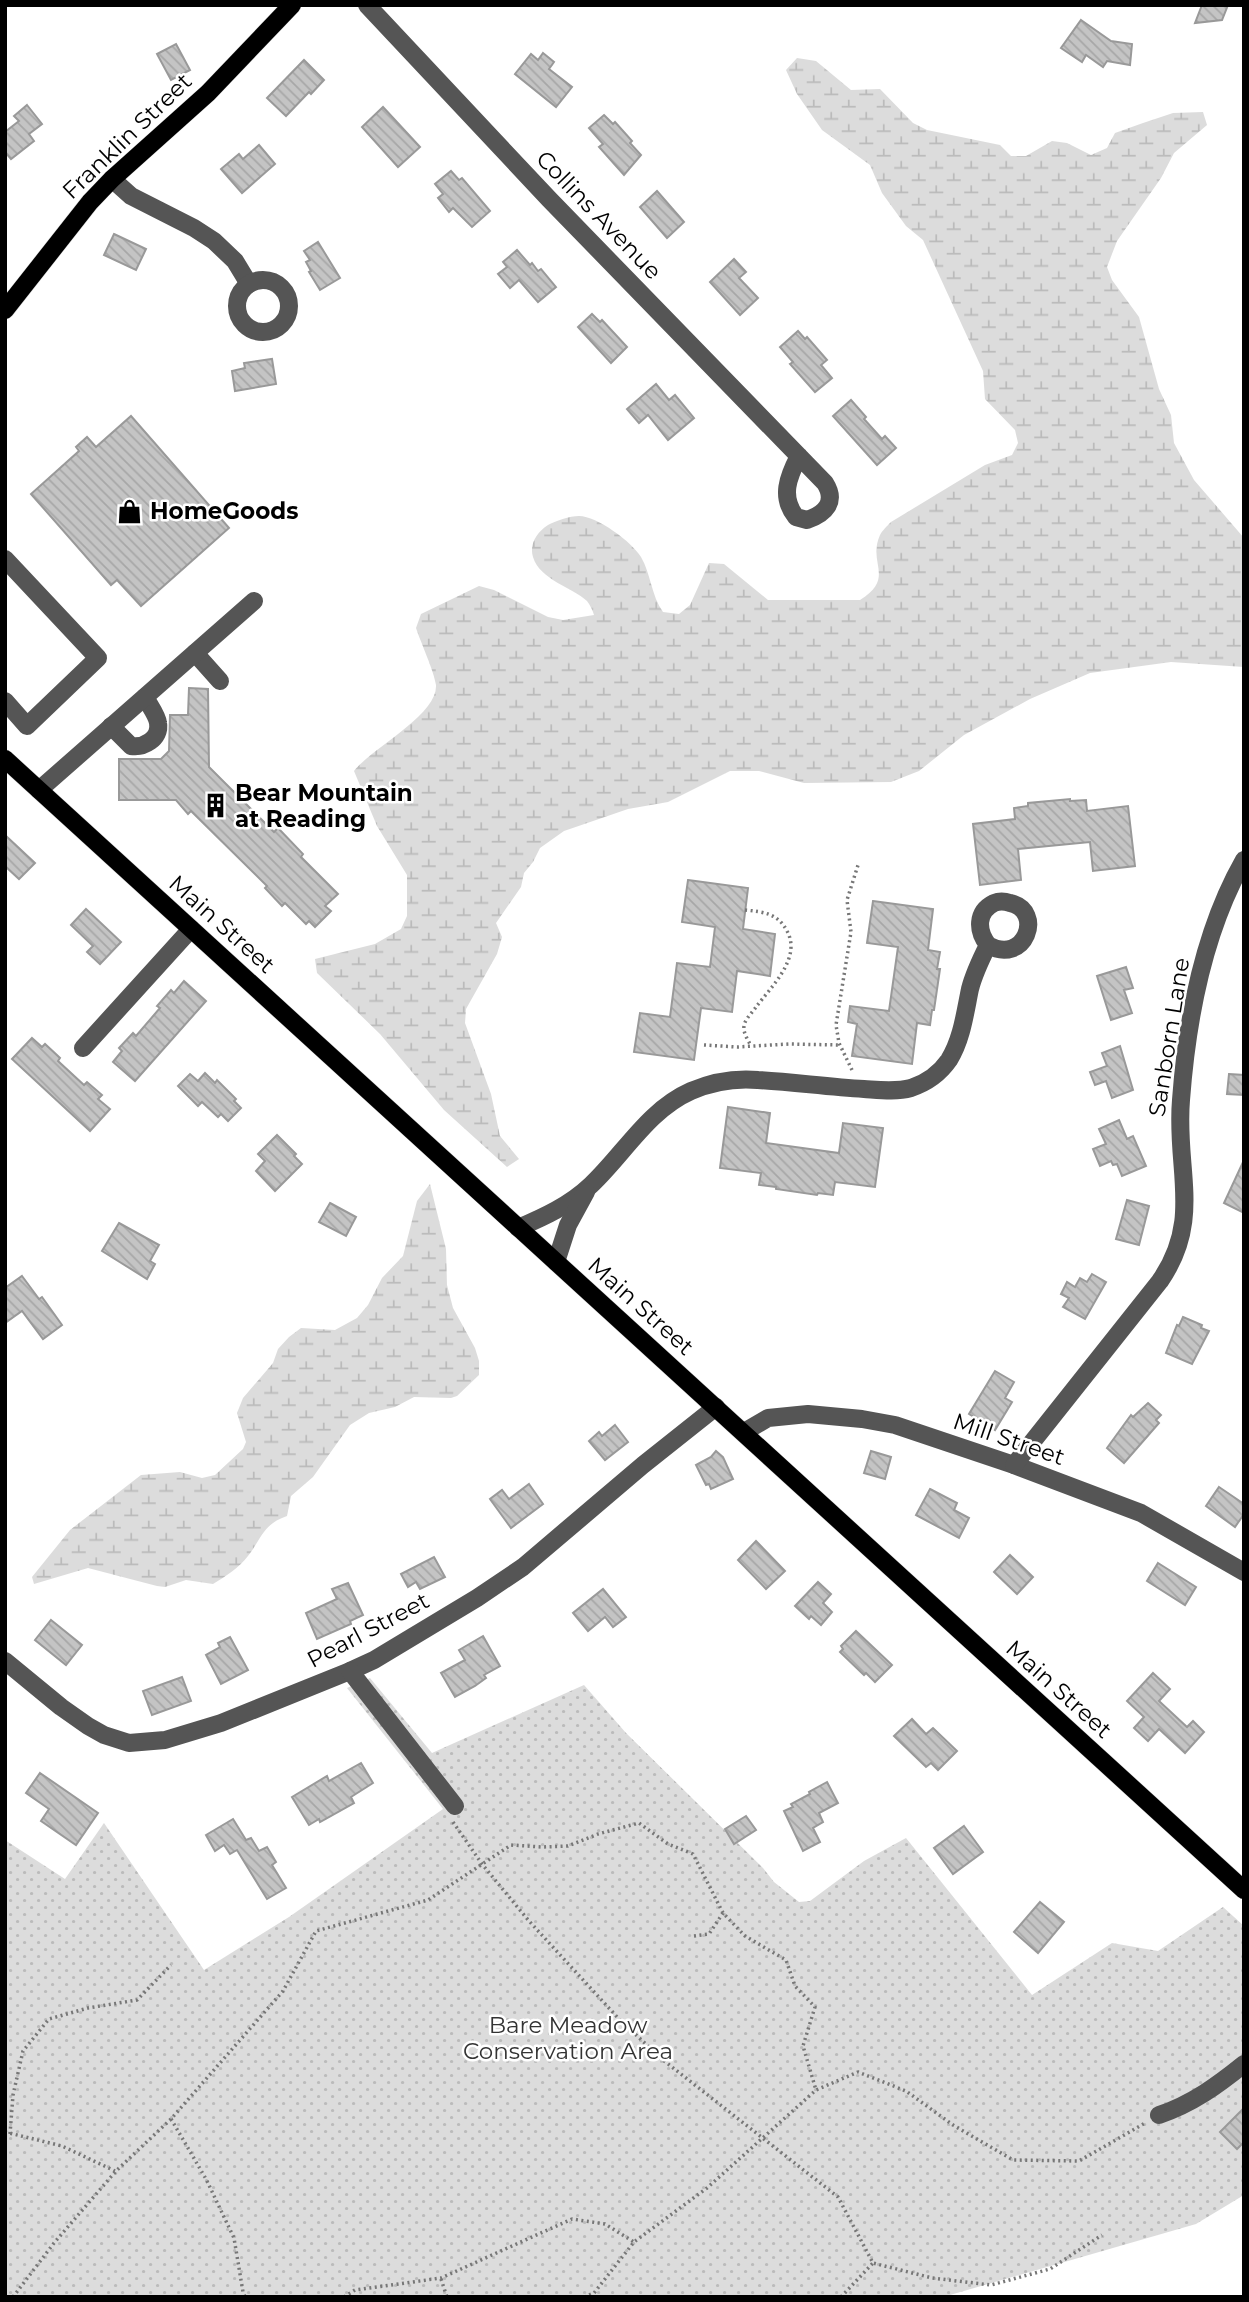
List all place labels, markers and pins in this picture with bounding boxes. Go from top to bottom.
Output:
shop icon: HomeGoods [116,497,144,525]
place label: HomeGoods [150,497,298,525]
place label: Bear Mountain at Reading [235,779,413,833]
building icon: Bear Mountain at Reading [201,792,229,820]

